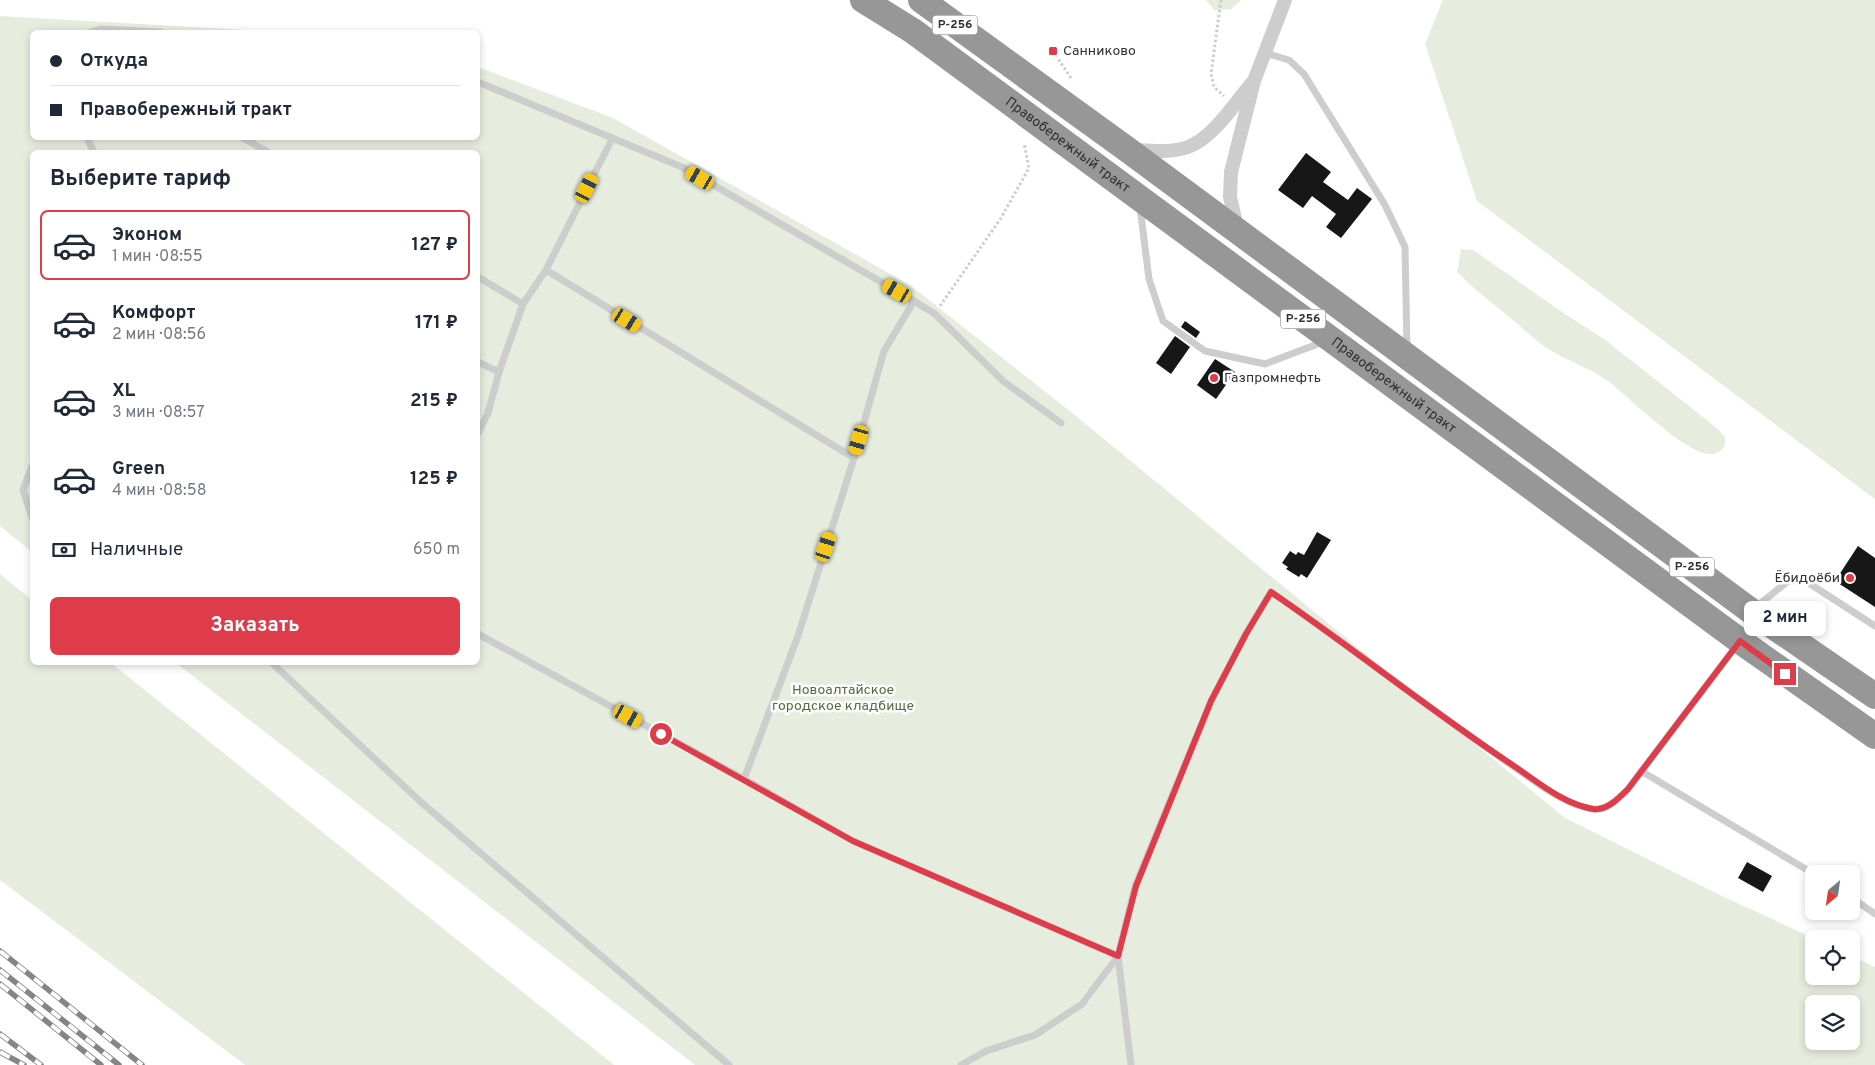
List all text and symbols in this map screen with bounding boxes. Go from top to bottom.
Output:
road number: Р-256 [932,16,978,34]
place label: Санниково [1063,43,1136,60]
marker: Санниково [1047,45,1059,57]
text: Откуда [80,49,148,73]
street label: Правобережный тракт [1002,93,1133,197]
text: Правобережный тракт [80,98,292,122]
car [683,164,716,192]
text: Выберите тариф [50,166,231,193]
car [573,171,600,205]
icon: car [52,223,97,268]
text: Эконом [112,223,182,247]
text: 127 ₽ [412,233,458,257]
text: 1 мин · 08:55 [112,247,203,267]
car [880,277,913,305]
icon: car [52,301,97,346]
text: Комфорт [112,301,195,325]
car [610,306,643,334]
road number: Р-256 [1280,310,1326,328]
text: 171 ₽ [415,311,458,335]
text: 2 мин · 08:56 [112,325,206,345]
street label: Правобережный тракт [1328,334,1459,437]
place label: Газпромнефть [1224,370,1321,387]
marker: Газпромнефть [1208,372,1220,384]
icon: car [52,379,97,424]
text: XL [112,379,135,403]
text: 215 ₽ [410,389,458,413]
text: 3 мин · 08:57 [112,403,205,423]
car [847,424,870,456]
icon: car [52,457,97,502]
text: Green [112,457,165,481]
text: 125 ₽ [410,467,458,491]
text: 4 мин · 08:58 [112,481,206,501]
car [814,530,837,564]
icon: cash [50,536,78,564]
text: Наличные [90,538,183,562]
text: 650 m [413,540,460,560]
road number: Р-256 [1670,558,1714,576]
place label: Ёбидоёби [1775,569,1840,587]
marker: Ёбидоёби [1844,572,1856,584]
button: Заказать [50,597,460,655]
callout: 2 мин [1744,602,1826,636]
text: 2 мин [1763,608,1807,628]
route end [1774,663,1796,685]
park label: Новоалтайское городское кладбище [772,682,914,715]
car [611,702,644,730]
route start [650,723,672,745]
north arrow [1805,865,1860,920]
map controls [1805,865,1860,1050]
button: locate [1805,930,1860,985]
button: layers [1805,995,1860,1050]

